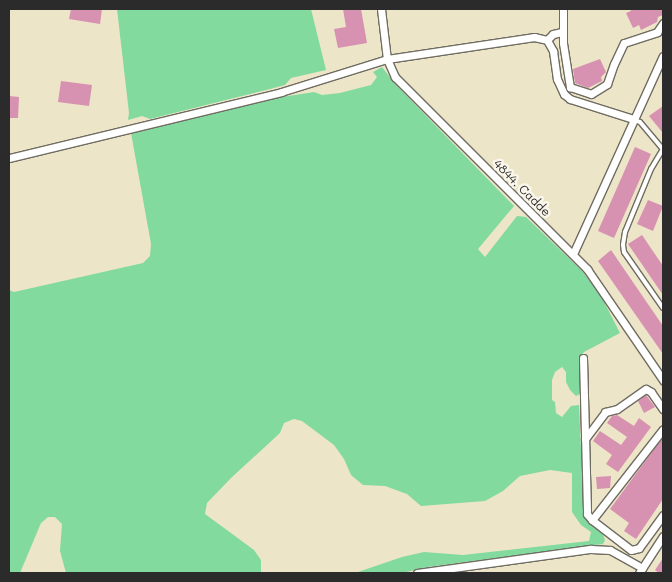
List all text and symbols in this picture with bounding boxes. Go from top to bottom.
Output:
street label: 4844. Cadde [491,157,553,219]

